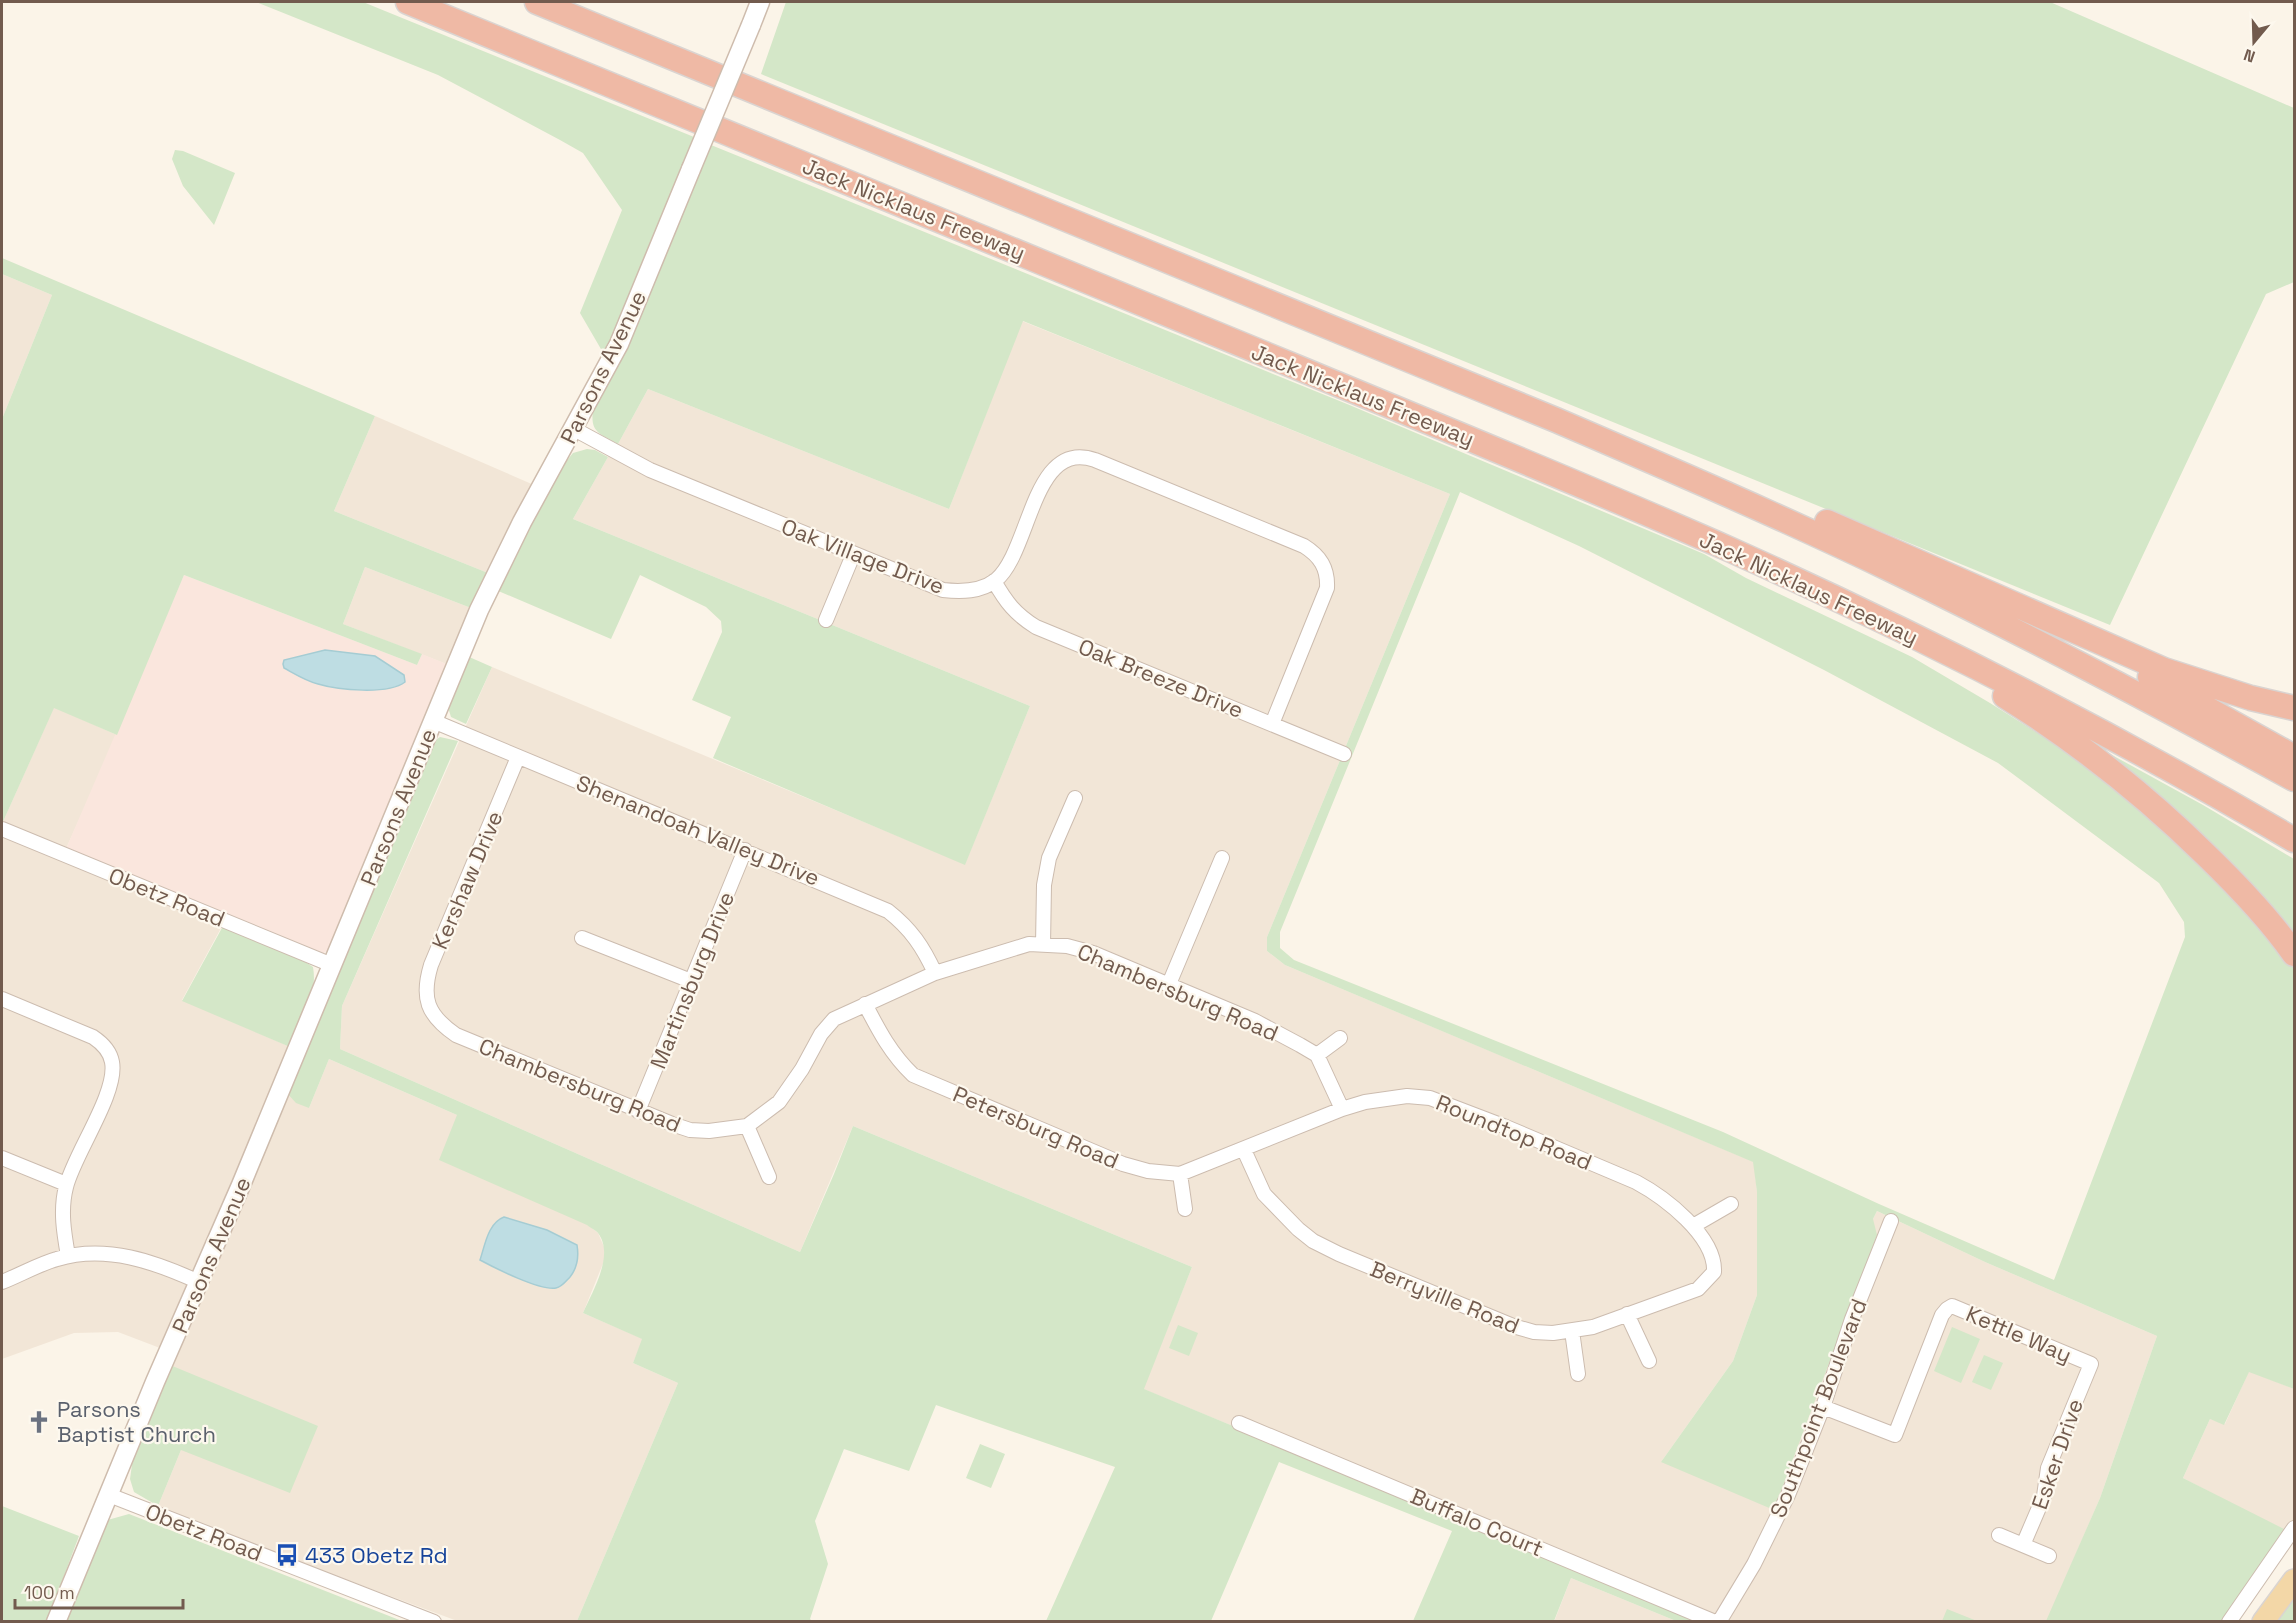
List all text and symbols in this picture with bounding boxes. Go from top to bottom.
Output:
north arrow [2224,12,2284,72]
text: N [2241,44,2258,67]
street label: Jack Nicklaus Freeway [798,151,1030,267]
street label: Parsons Avenue [554,286,652,448]
street label: Jack Nicklaus Freeway [1247,337,1479,453]
street label: Oak Village Drive [778,512,948,600]
street label: Jack Nicklaus Freeway [1695,525,1923,651]
street label: Oak Breeze Drive [1074,632,1248,724]
street label: Parsons Avenue [354,724,442,890]
street label: Shenandoah Valley Drive [572,768,824,892]
street label: Kershaw Drive [425,807,509,953]
street label: Obetz Road [105,861,229,933]
street label: Martinsburg Drive [644,887,740,1073]
street label: Chambersburg Road [1073,937,1283,1047]
street label: Chambersburg Road [475,1032,685,1138]
street label: Petersburg Road [949,1079,1123,1175]
street label: Roundtop Road [1432,1088,1596,1176]
street label: Parsons Avenue [165,1173,257,1337]
street label: Berryville Road [1366,1254,1524,1340]
street label: Southpoint Boulevard [1763,1295,1873,1521]
street label: Kettle Way [1962,1299,2076,1369]
place label: Parsons Baptist Church [57,1395,216,1448]
street label: Esker Drive [2025,1395,2089,1513]
church icon: Parsons Baptist Church [26,1409,52,1435]
street label: Buffalo Court [1406,1481,1548,1563]
street label: Obetz Road [142,1497,266,1567]
place label: 433 Obetz Rd [305,1541,448,1569]
bus stop icon: 433 Obetz Rd [274,1542,300,1568]
scale bar [15,1572,183,1610]
text: 100 m [24,1581,75,1604]

